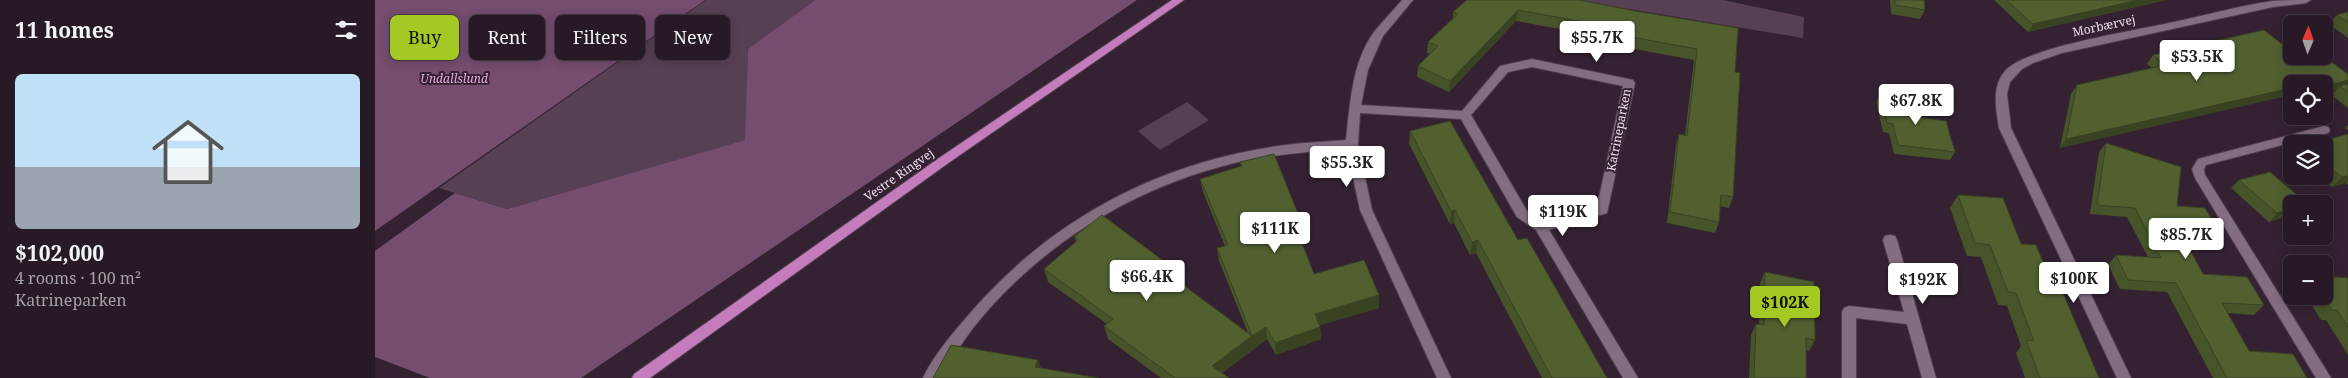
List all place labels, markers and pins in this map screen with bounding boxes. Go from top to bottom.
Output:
pin: $55.7K [1556,20,1638,63]
pin: $53.5K [2156,39,2238,82]
pin: $67.8K [1875,84,1957,126]
pin: $55.3K [1306,146,1388,188]
pin: $119K [1528,194,1598,237]
pin: $111K [1240,212,1310,254]
pin: $85.7K [2145,218,2227,260]
pin: $66.4K [1106,260,1188,302]
pin: $192K [1888,262,1958,305]
pin: $100K [2039,262,2109,304]
pin: $102K [1750,286,1820,328]

